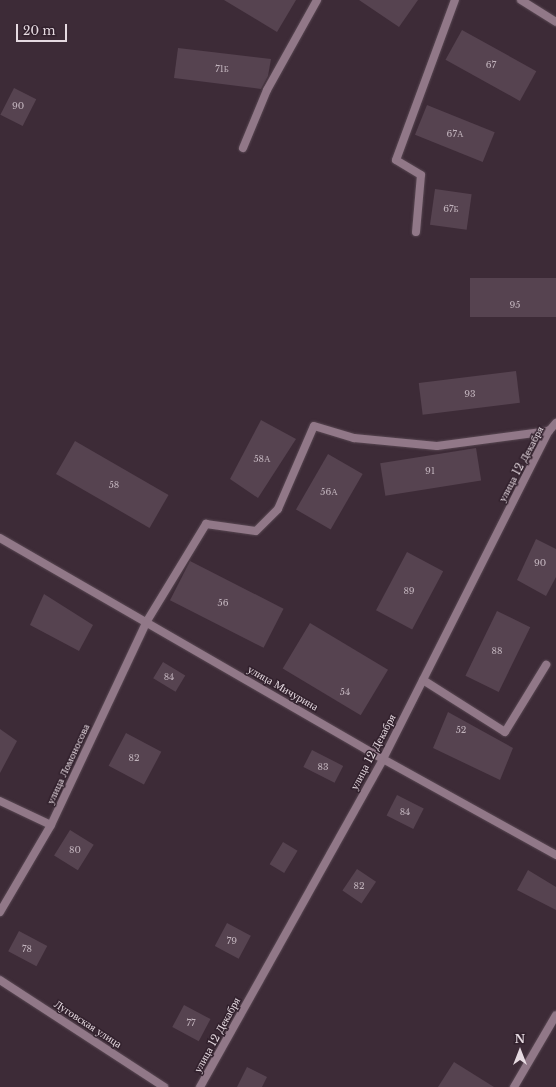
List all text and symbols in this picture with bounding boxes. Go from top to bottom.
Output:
scale bar [18,16,69,42]
text: 20 m [23,23,55,38]
house number: 67 [486,60,496,70]
house number: 71Б [215,64,229,74]
house number: 90 [12,101,24,111]
house number: 67А [447,129,463,139]
house number: 67Б [443,204,459,214]
house number: 95 [510,300,520,310]
house number: 93 [464,389,476,399]
street label: улица 12 Декабря [495,424,547,504]
house number: 58А [253,454,271,464]
house number: 91 [425,466,435,476]
house number: 58 [109,480,119,490]
house number: 56А [320,487,338,497]
house number: 90 [534,558,546,568]
house number: 89 [403,586,415,596]
house number: 56 [218,598,228,608]
house number: 88 [492,646,502,656]
street label: улица Мичурина [245,662,321,714]
house number: 84 [164,672,174,682]
house number: 54 [340,687,350,697]
street label: улица 12 Декабря [347,712,399,792]
street label: улица Ломоносова [44,722,92,806]
house number: 52 [456,725,466,735]
house number: 82 [129,753,139,763]
house number: 83 [318,762,328,772]
house number: 84 [400,807,410,817]
house number: 80 [69,845,81,855]
house number: 82 [354,881,364,891]
house number: 79 [227,936,237,946]
house number: 78 [22,944,32,954]
street label: улица 12 Декабря [191,995,243,1075]
street label: Луговская улица [52,997,124,1051]
house number: 77 [186,1018,196,1028]
north arrow [500,1031,540,1071]
text: N [515,1032,525,1046]

